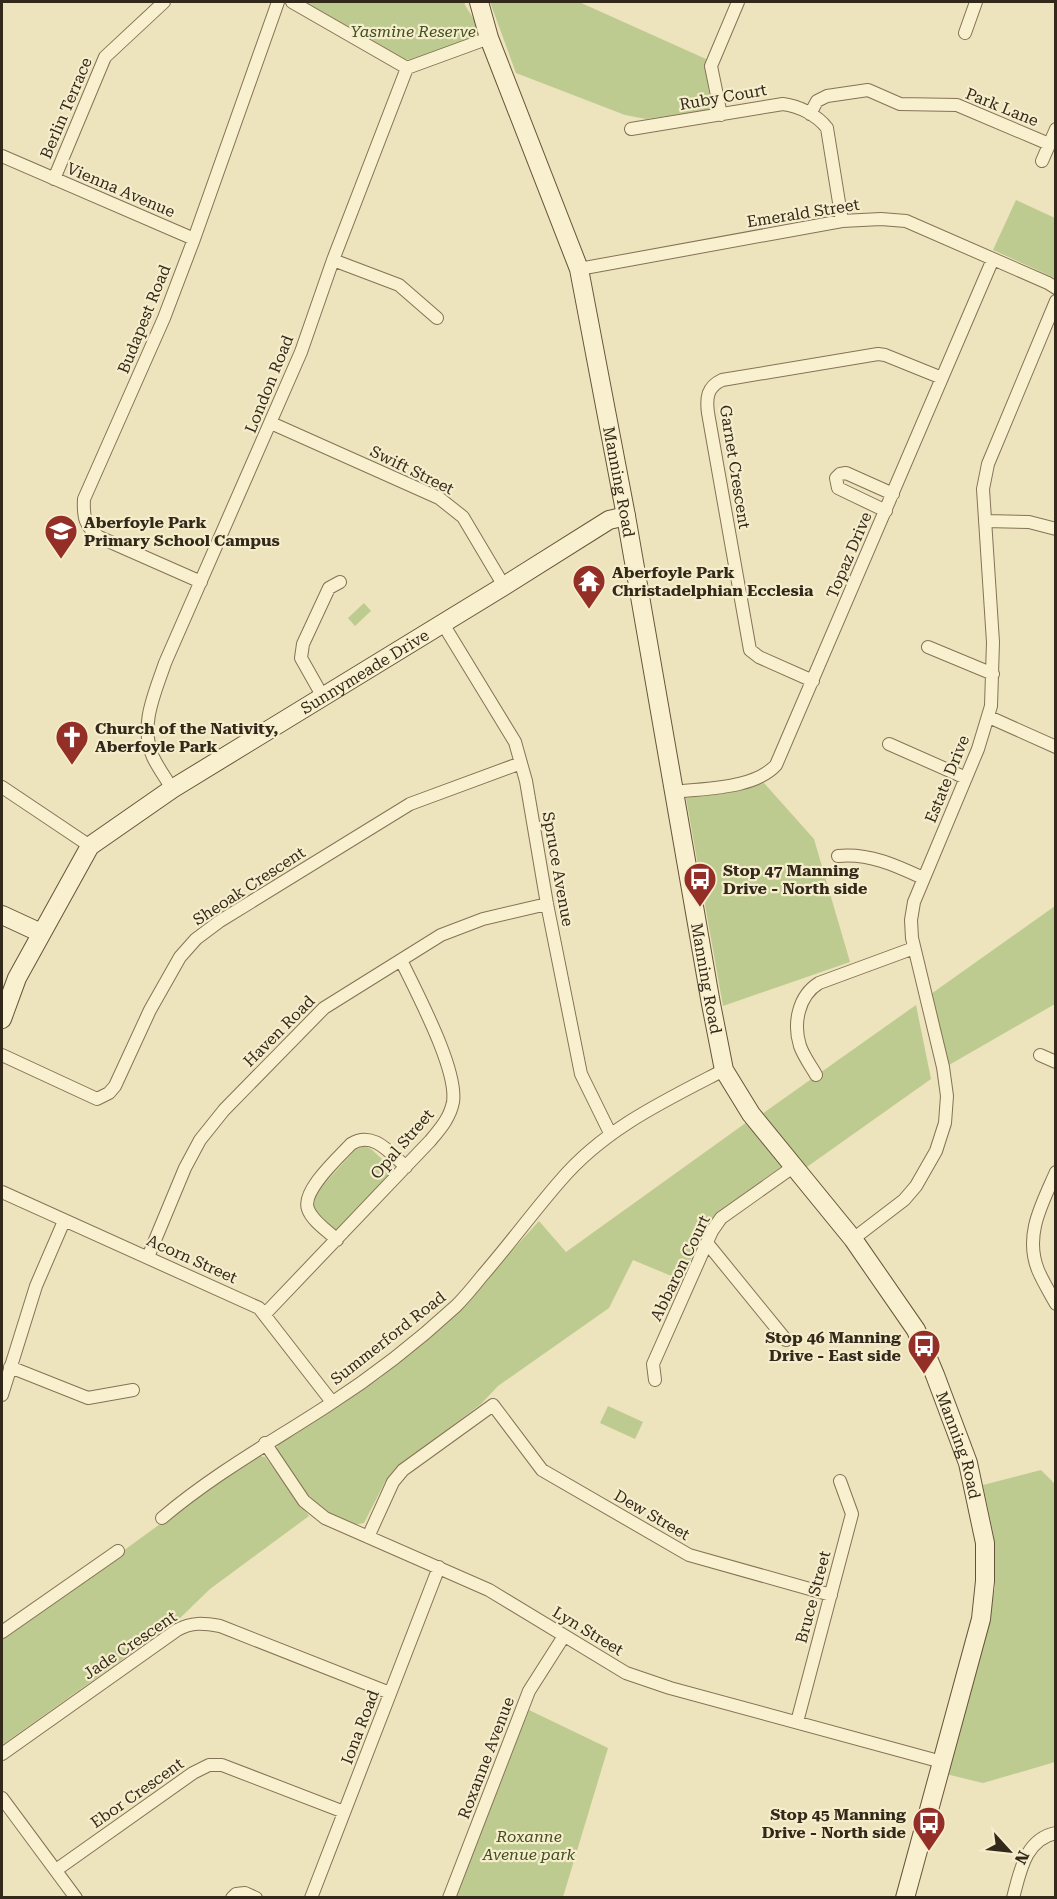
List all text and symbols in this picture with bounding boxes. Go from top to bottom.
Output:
park label: Yasmine Reserve [350,22,476,41]
street label: Berlin Terrace [36,54,96,162]
street label: Ruby Court [678,80,768,114]
street label: Park Lane [963,84,1042,130]
street label: Vienna Avenue [64,159,178,221]
street label: Emerald Street [745,195,861,231]
street label: Budapest Road [114,262,174,376]
street label: London Road [241,332,297,436]
street label: Garnet Crescent [716,404,754,530]
street label: Manning Road [600,425,639,539]
street label: Swift Street [367,442,457,498]
street label: Topaz Drive [822,509,876,601]
school or university icon: Aberfoyle Park Primary School Campus [43,513,79,560]
place label: Aberfoyle Park Primary School Campus [84,513,280,550]
temple icon: Aberfoyle Park Christadelphian Ecclesia [571,563,607,610]
place label: Aberfoyle Park Christadelphian Ecclesia [612,563,814,600]
street label: Sunnymeade Drive [297,625,432,718]
church icon: Church of the Nativity, Aberfoyle Park [54,719,90,766]
place label: Church of the Nativity, Aberfoyle Park [95,719,278,756]
street label: Estate Drive [921,732,973,826]
street label: Spruce Avenue [539,810,577,928]
street label: Sheoak Crescent [189,843,309,929]
bus stop icon: Stop 47 Manning Drive - North side [682,861,718,908]
place label: Stop 47 Manning Drive - North side [723,861,867,898]
street label: Manning Road [688,921,726,1035]
street label: Haven Road [239,991,319,1071]
street label: Opal Street [366,1105,438,1183]
street label: Abbaron Court [646,1212,714,1324]
street label: Acorn Street [144,1231,240,1287]
street label: Summerford Road [327,1287,449,1389]
place label: Stop 46 Manning Drive - East side [765,1328,901,1365]
bus stop icon: Stop 46 Manning Drive - East side [906,1328,942,1375]
street label: Manning Road [932,1389,985,1501]
street label: Dew Street [611,1486,693,1544]
street label: Bruce Street [792,1549,834,1645]
street label: Lyn Street [549,1602,627,1660]
street label: Jade Crescent [80,1607,180,1683]
street label: Iona Road [337,1687,383,1767]
street label: Roxanne Avenue [454,1694,518,1822]
street label: Ebor Crescent [87,1754,187,1832]
place label: Stop 45 Manning Drive - North side [762,1805,906,1842]
bus stop icon: Stop 45 Manning Drive - North side [911,1805,947,1852]
north arrow [979,1821,1039,1881]
park label: Roxanne Avenue park [482,1827,576,1864]
text: N [1011,1848,1033,1867]

